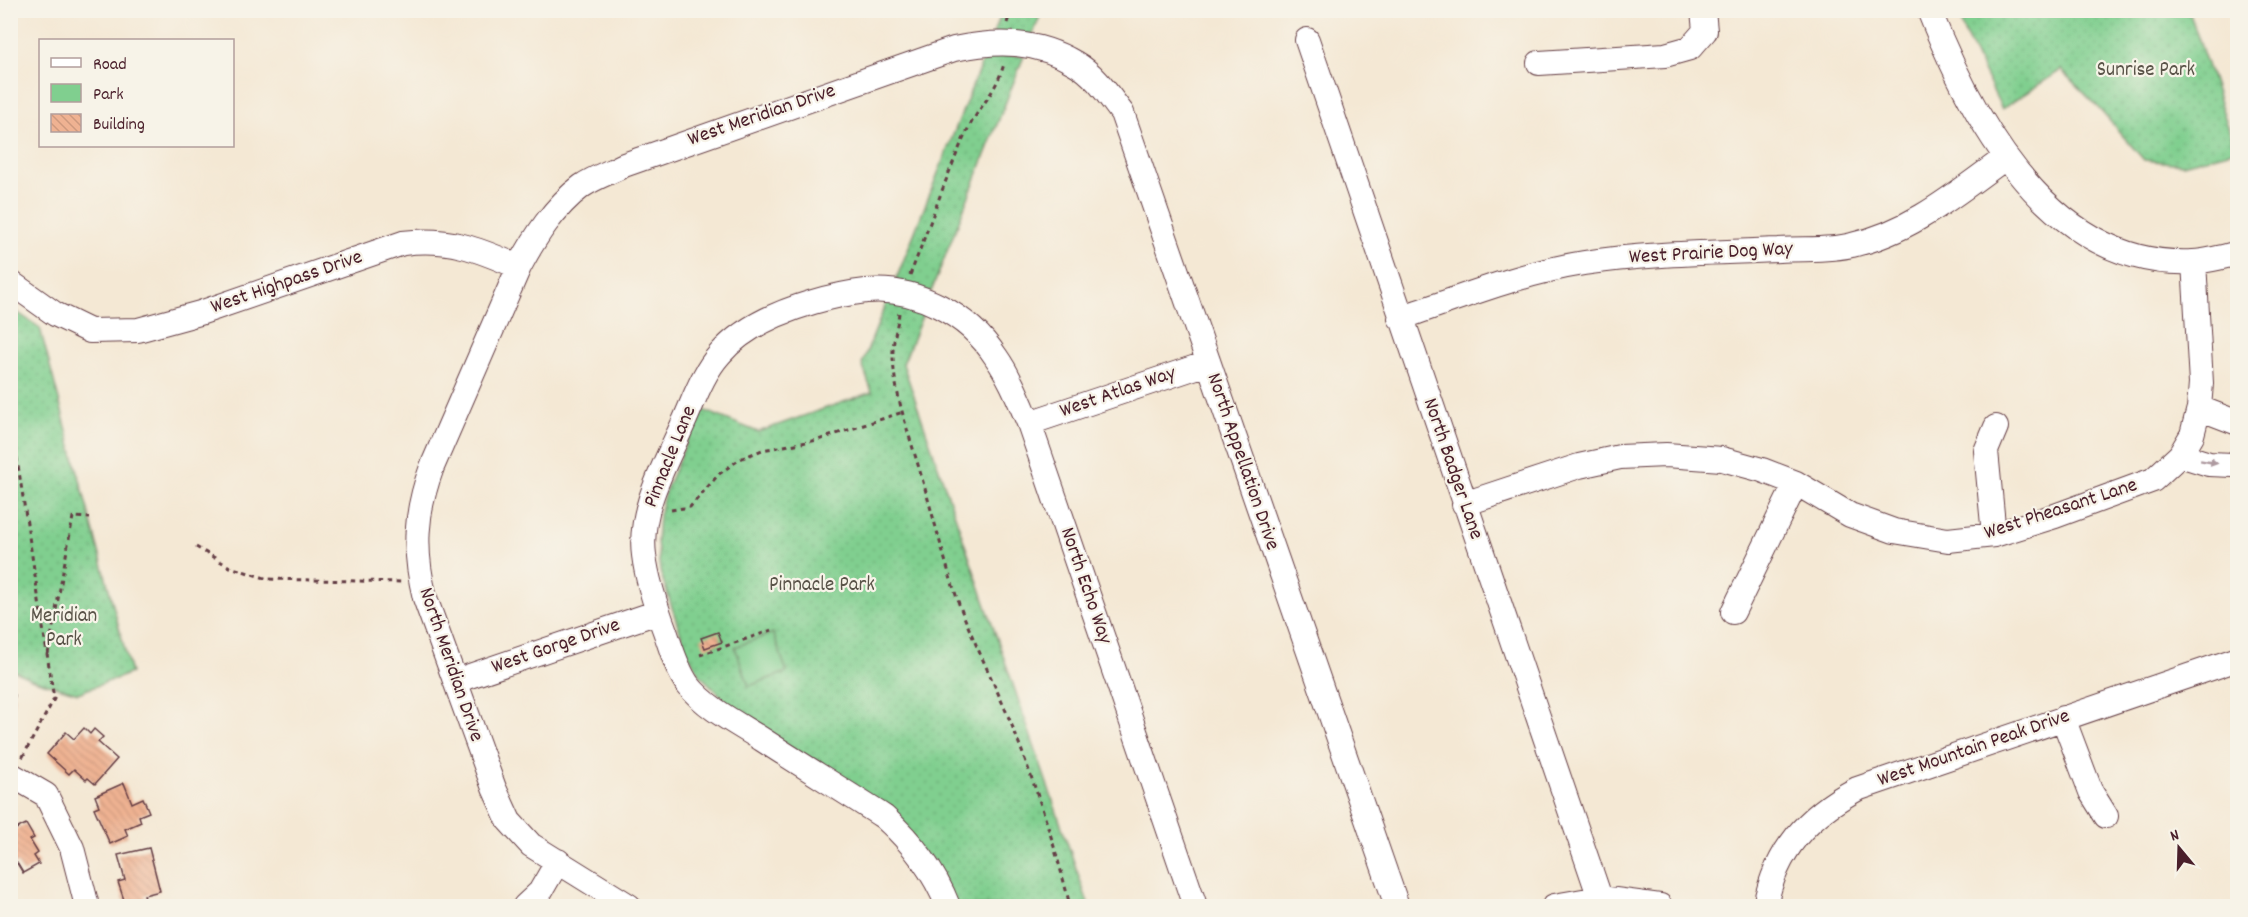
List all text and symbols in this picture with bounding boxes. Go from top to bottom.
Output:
legend [39,39,234,147]
text: Road [93,53,127,78]
park label: Sunrise Park [2097,56,2195,86]
street label: West Meridian Drive [684,77,840,155]
text: Park [93,83,124,108]
text: Building [93,113,145,138]
street label: West Prairie Dog Way [1628,235,1794,273]
street label: West Highpass Drive [207,243,367,323]
street label: West Atlas Way [1056,359,1180,427]
street label: North Appellation Drive [1198,369,1286,555]
street label: North Badger Lane [1414,394,1490,544]
street label: Pinnacle Lane [637,402,705,512]
one-way arrow [2200,458,2219,467]
street label: West Pheasant Lane [1981,471,2141,549]
street label: North Echo Way [1051,524,1119,649]
park label: Pinnacle Park [769,571,875,601]
street label: North Meridian Drive [410,584,490,746]
park label: Meridian Park [31,602,97,656]
street label: West Gorge Drive [488,611,624,683]
street label: West Mountain Peak Drive [1874,702,2074,796]
north arrow [2149,818,2209,878]
text: N [2167,824,2183,848]

